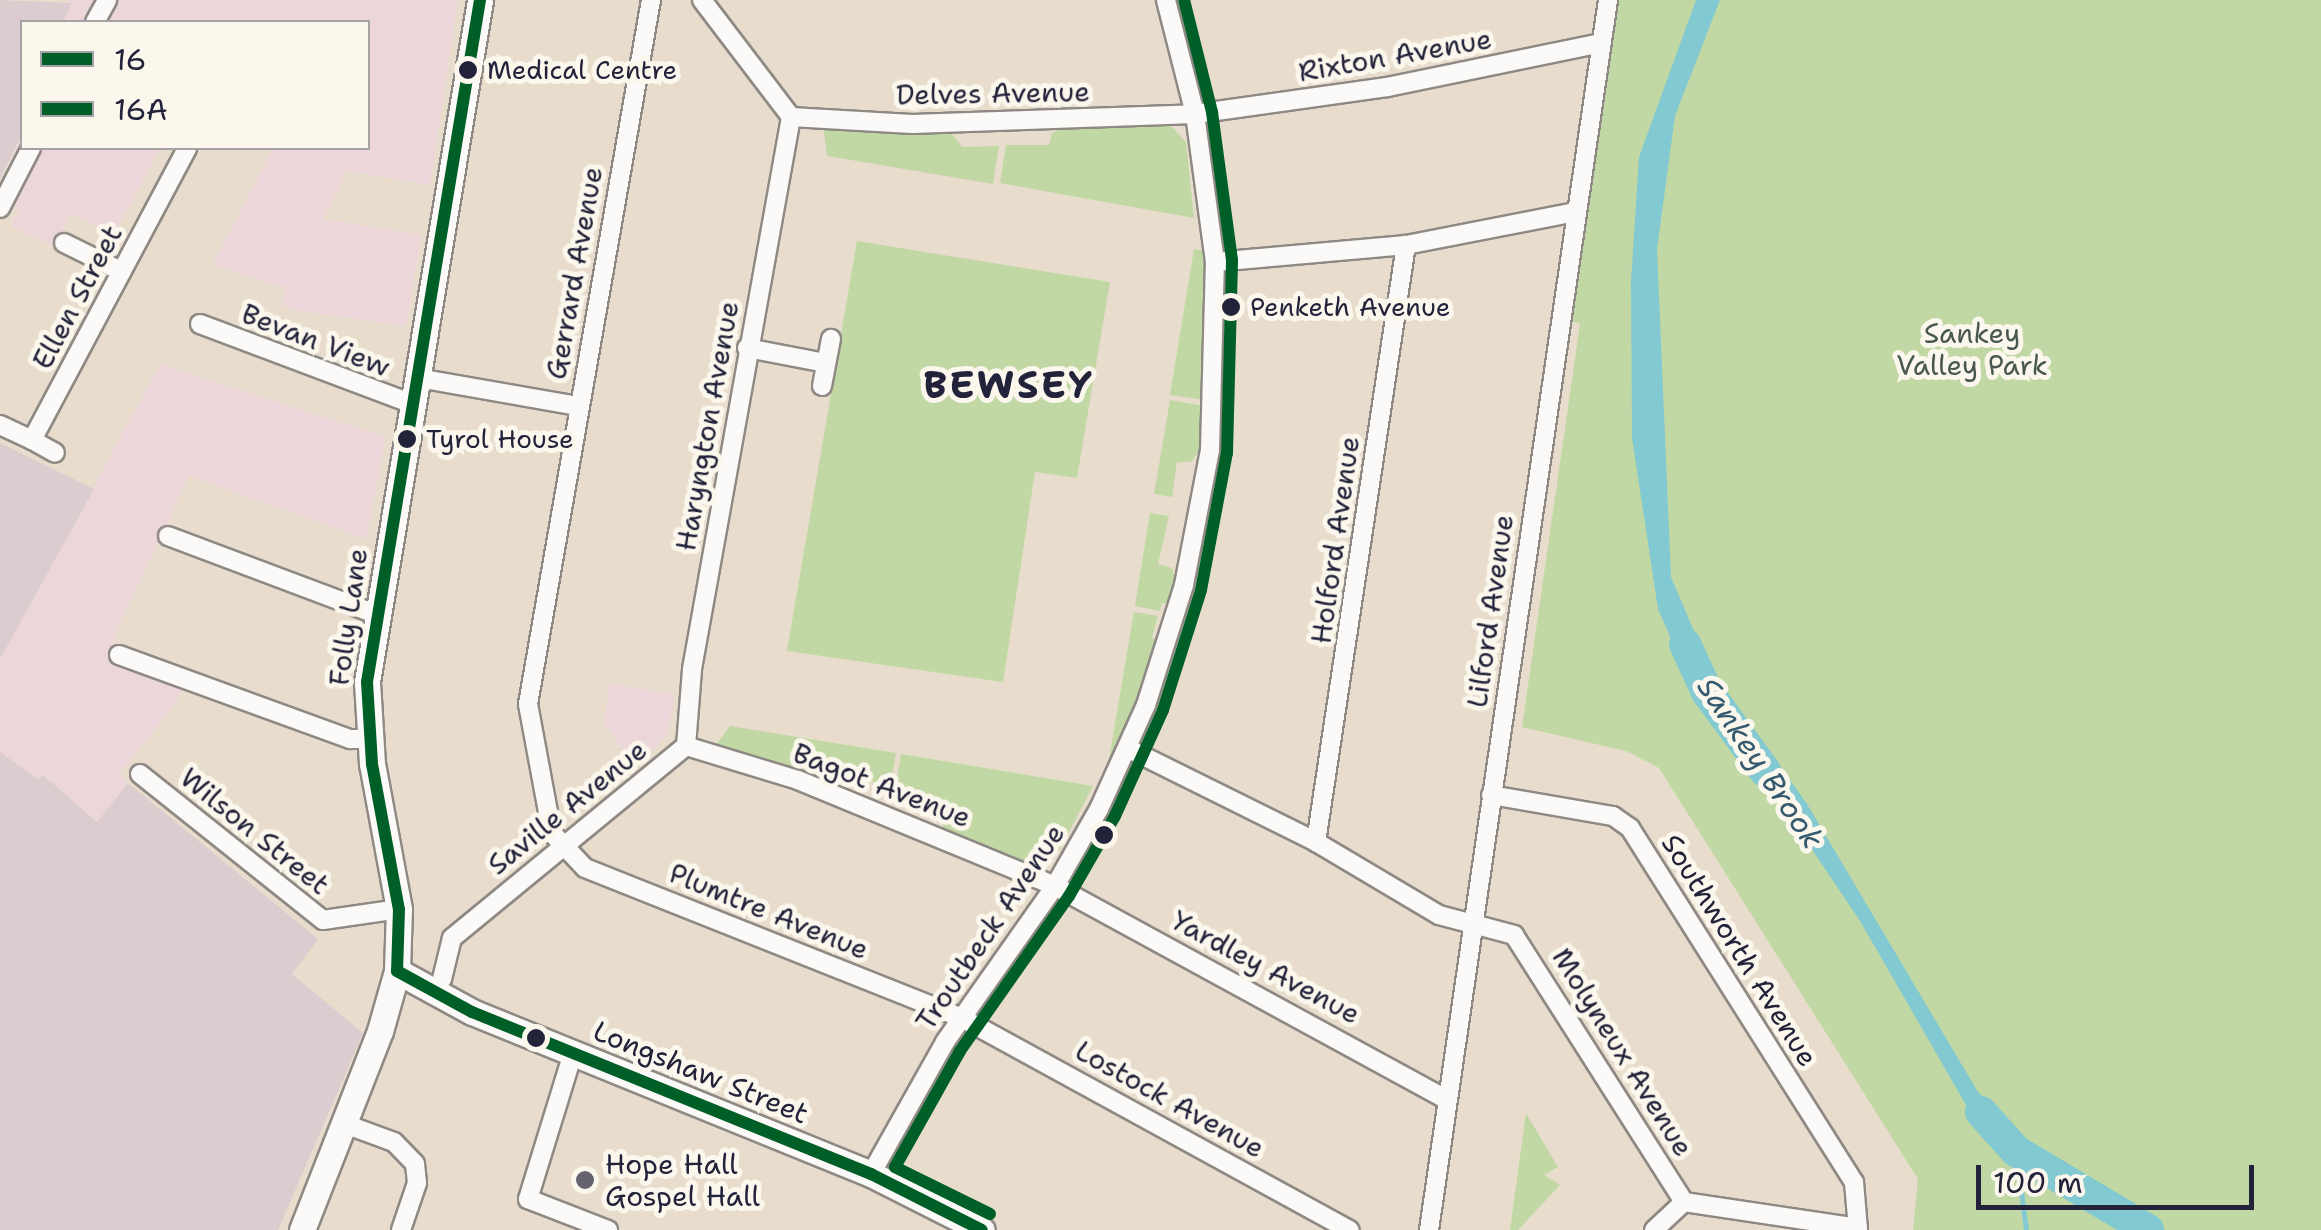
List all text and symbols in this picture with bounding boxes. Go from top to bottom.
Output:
legend [20,20,370,150]
street label: Rixton Avenue [1296,21,1494,89]
text: 16 [114,39,147,80]
place label: Medical Centre [487,54,677,86]
marker: Medical Centre [458,60,478,80]
street label: Delves Avenue [896,75,1090,111]
text: 16A [114,89,168,130]
street label: Gerrard Avenue [539,164,609,382]
street label: Ellen Street [25,219,129,375]
place label: Penketh Avenue [1250,291,1451,323]
street label: Bevan View [237,296,395,384]
marker: Penketh Avenue [1221,297,1241,317]
street label: Haryngton Avenue [668,298,746,554]
park label: Sankey Valley Park [1896,316,2048,382]
district label: BEWSEY [923,362,1095,408]
place label: Tyrol House [426,423,574,455]
marker: Tyrol House [397,429,417,449]
street label: Holford Avenue [1304,434,1366,646]
street label: Lilford Avenue [1460,512,1520,710]
street label: Folly Lane [322,546,374,688]
water label: Sankey Brook [1689,670,1831,856]
street label: Saville Avenue [481,733,653,881]
street label: Bagot Avenue [788,736,976,834]
street label: Wilson Street [174,761,336,901]
street label: Troutbeck Avenue [909,817,1071,1037]
unlabelled marker [1094,825,1114,845]
street label: Southworth Avenue [1655,828,1825,1072]
street label: Plumtre Avenue [664,856,874,966]
street label: Yardley Avenue [1166,903,1366,1031]
street label: Molyneux Avenue [1545,942,1701,1162]
street label: Longshaw Street [589,1014,813,1130]
unlabelled marker [526,1028,546,1048]
street label: Lostock Avenue [1070,1033,1270,1165]
scale bar [1981,1145,2258,1207]
place label: Hope Hall Gospel Hall [605,1147,760,1213]
text: 100 m [1993,1162,2083,1203]
marker: Hope Hall Gospel Hall [574,1169,596,1191]

